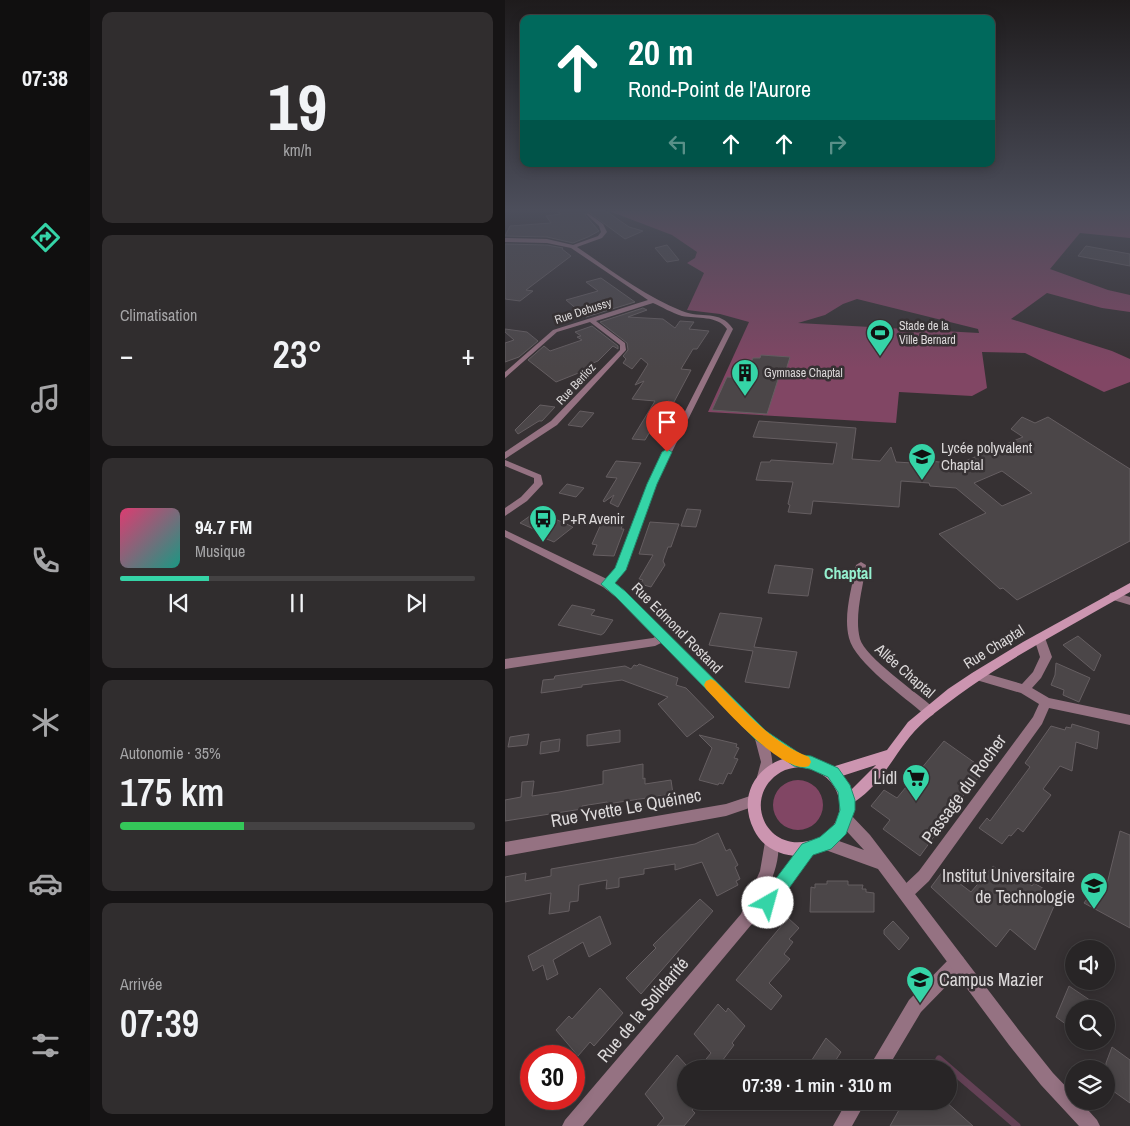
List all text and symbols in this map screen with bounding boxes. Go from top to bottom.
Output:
text: 20 m [628,29,693,76]
icon: ahead [545,35,610,100]
text: 07:38 [22,63,68,93]
text: 19 [268,63,327,150]
text: Rond-Point de l'Aurore [628,74,811,104]
icon: left [664,130,692,158]
icon: ahead [717,130,745,158]
icon: ahead [770,130,798,158]
icon: right [823,130,851,158]
text: km/h [283,139,312,161]
icon: directions [28,220,63,255]
street label: Rue Debussy [552,294,614,328]
text: Climatisation [120,304,197,326]
sports icon: Stade de la Ville Bernard [865,318,895,357]
place label: Stade de la Ville Bernard [899,318,956,348]
text: 23° [273,329,322,380]
text: − [120,336,133,374]
text: + [462,336,475,374]
building icon: Gymnase Chaptal [730,358,760,397]
street label: Rue Berlioz [553,360,599,408]
place label: Gymnase Chaptal [764,365,843,381]
icon: music [28,381,63,416]
pin [646,401,688,452]
icon: arrive [653,408,681,436]
place label: Lycée polyvalent Chaptal [941,437,1033,475]
school or university icon: Lycée polyvalent Chaptal [907,442,937,481]
bus stop icon: P+R Avenir [528,504,558,543]
place label: P+R Avenir [562,508,624,529]
text: 94.7 FM [195,514,252,540]
text: Musique [195,540,245,562]
icon: phone [28,543,63,578]
district label: Chaptal [824,562,872,584]
street label: Rue Edmond Rostand [627,577,728,678]
icon: previous [165,589,193,617]
icon: pause [283,589,311,617]
icon: next [402,589,430,617]
street label: Rue Chaptal [959,620,1028,674]
street label: Allée Chaptal [870,638,940,703]
icon: climate [28,705,63,740]
street label: Passage du Rocher [915,729,1012,848]
text: Autonomie · 35% [120,742,221,764]
supermarket icon: Lidl [901,763,931,802]
place label: Lidl [873,765,897,790]
text: 175 km [120,767,224,818]
street label: Rue Yvette Le Quéinec [549,782,703,833]
place label: Institut Universitaire de Technologie [942,863,1075,909]
icon: car [28,866,63,901]
school or university icon: Institut Universitaire de Technologie [1079,871,1109,910]
position arrow [741,876,793,928]
map controls [1065,940,1115,1110]
button: sound [1065,940,1115,990]
street label: Rue de la Solidarité [591,952,694,1068]
school or university icon: Campus Mazier [905,965,935,1004]
place label: Campus Mazier [939,967,1043,992]
text: Arrivée [120,973,162,995]
text: 07:39 [120,998,199,1049]
button: search [1065,1000,1115,1050]
icon: filters [28,1028,63,1063]
speed limit sign: 30 [520,1045,585,1110]
button: layers [1065,1060,1115,1110]
text: 07:39 · 1 min · 310 m [742,1072,892,1098]

